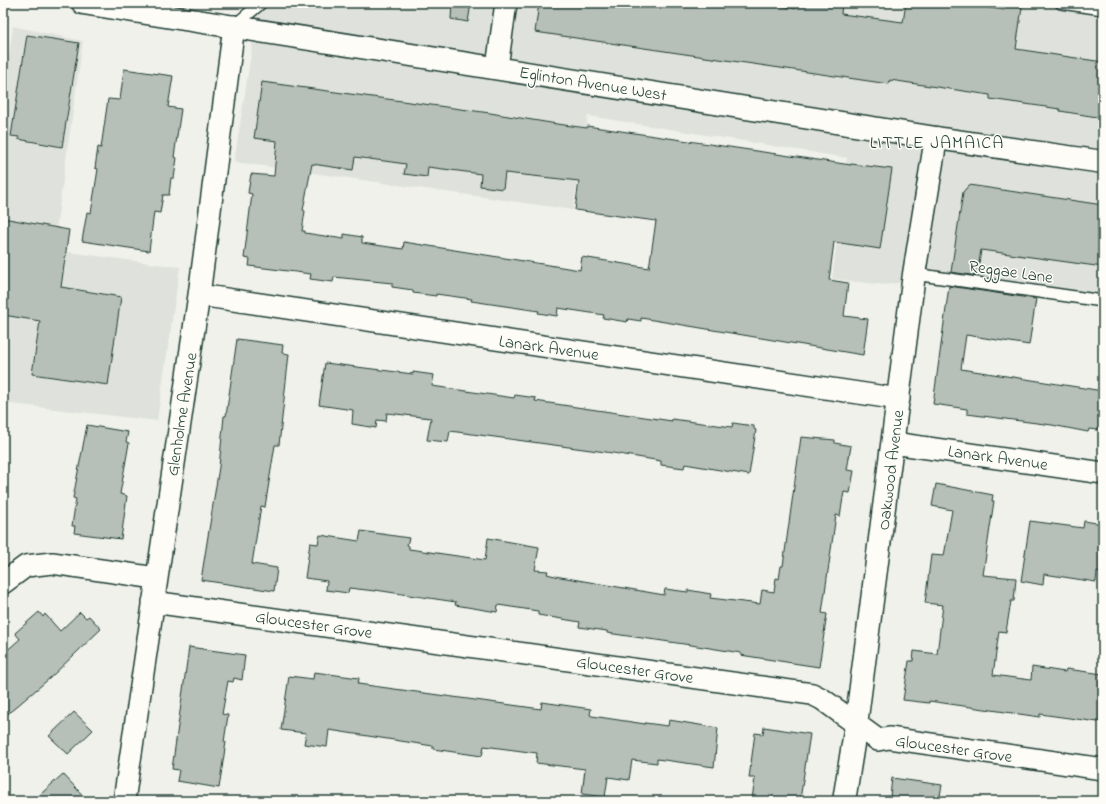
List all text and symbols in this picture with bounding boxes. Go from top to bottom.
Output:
street label: Eglinton Avenue West [517,60,669,111]
district label: LITTLE JAMAICA [870,131,1004,157]
street label: Reggae Lane [967,254,1055,293]
street label: Lanark Avenue [497,329,601,368]
street label: Glenholme Avenue [160,350,205,478]
street label: Oakwood Avenue [872,408,911,532]
street label: Lanark Avenue [946,439,1050,478]
street label: Gloucester Grove [254,605,374,646]
street label: Gloucester Grove [575,650,695,691]
street label: Gloucester Grove [894,729,1014,770]

